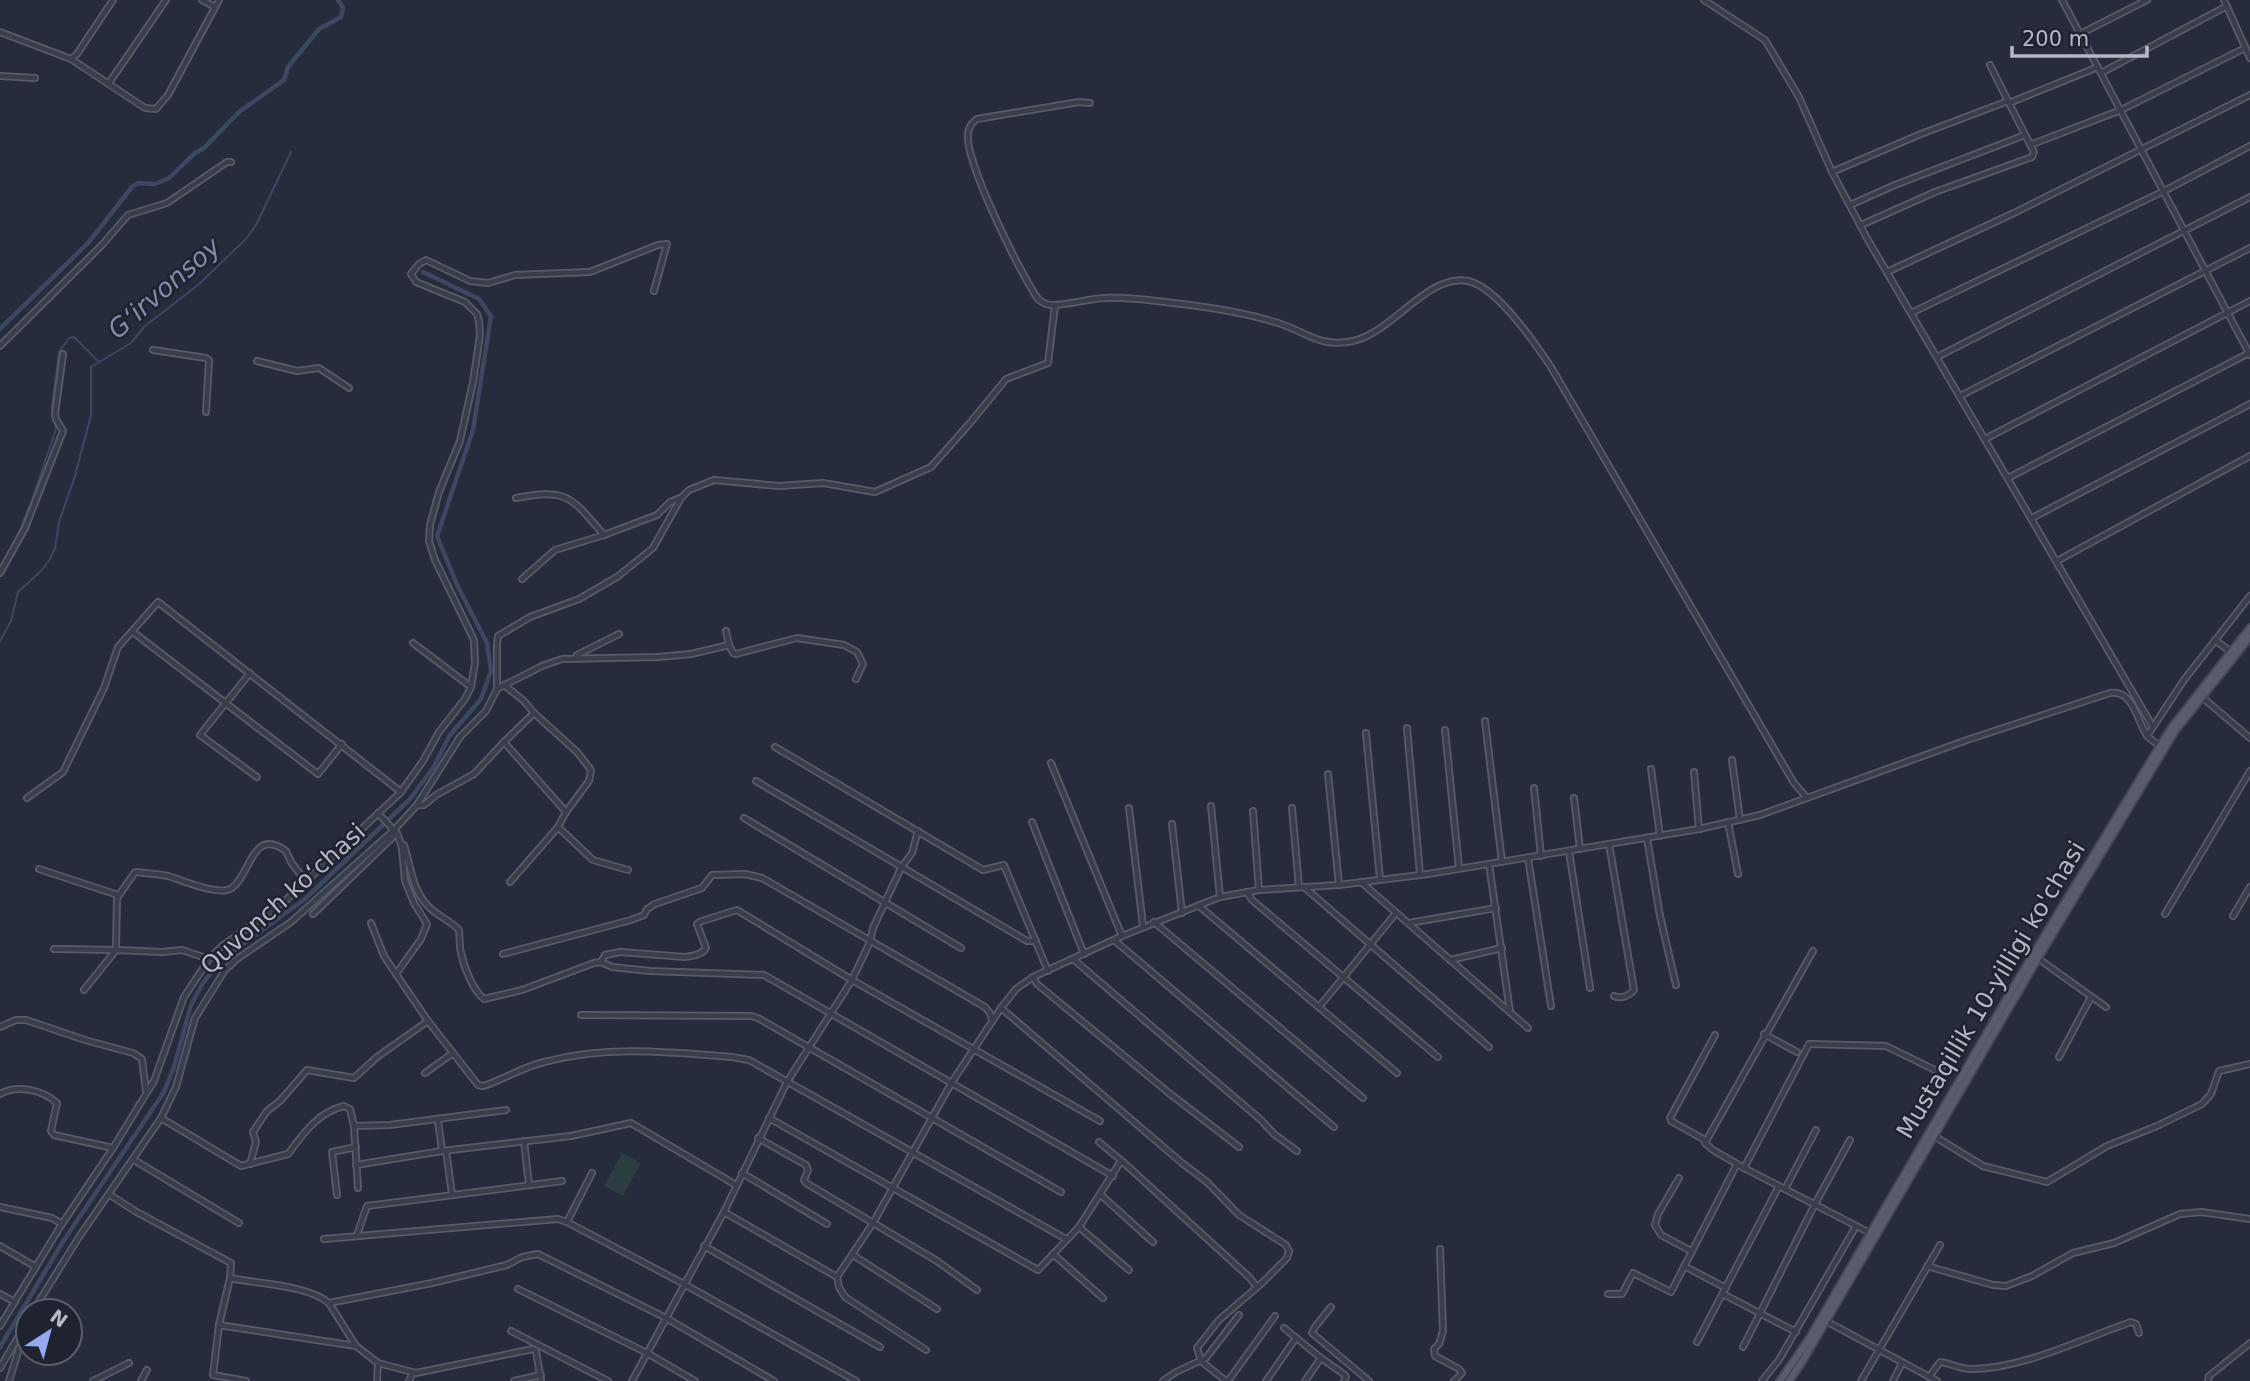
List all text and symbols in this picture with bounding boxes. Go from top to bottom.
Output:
scale bar [2012,14,2147,58]
text: 200 m [2022,27,2089,51]
water label: G‘irvonsoy [102,231,227,345]
street label: Quvonch koʻchasi [195,818,371,980]
street label: Mustaqillik 10-yilligi ko'chasi [1891,836,2091,1144]
north arrow [14,1297,84,1367]
text: N [46,1305,72,1332]

